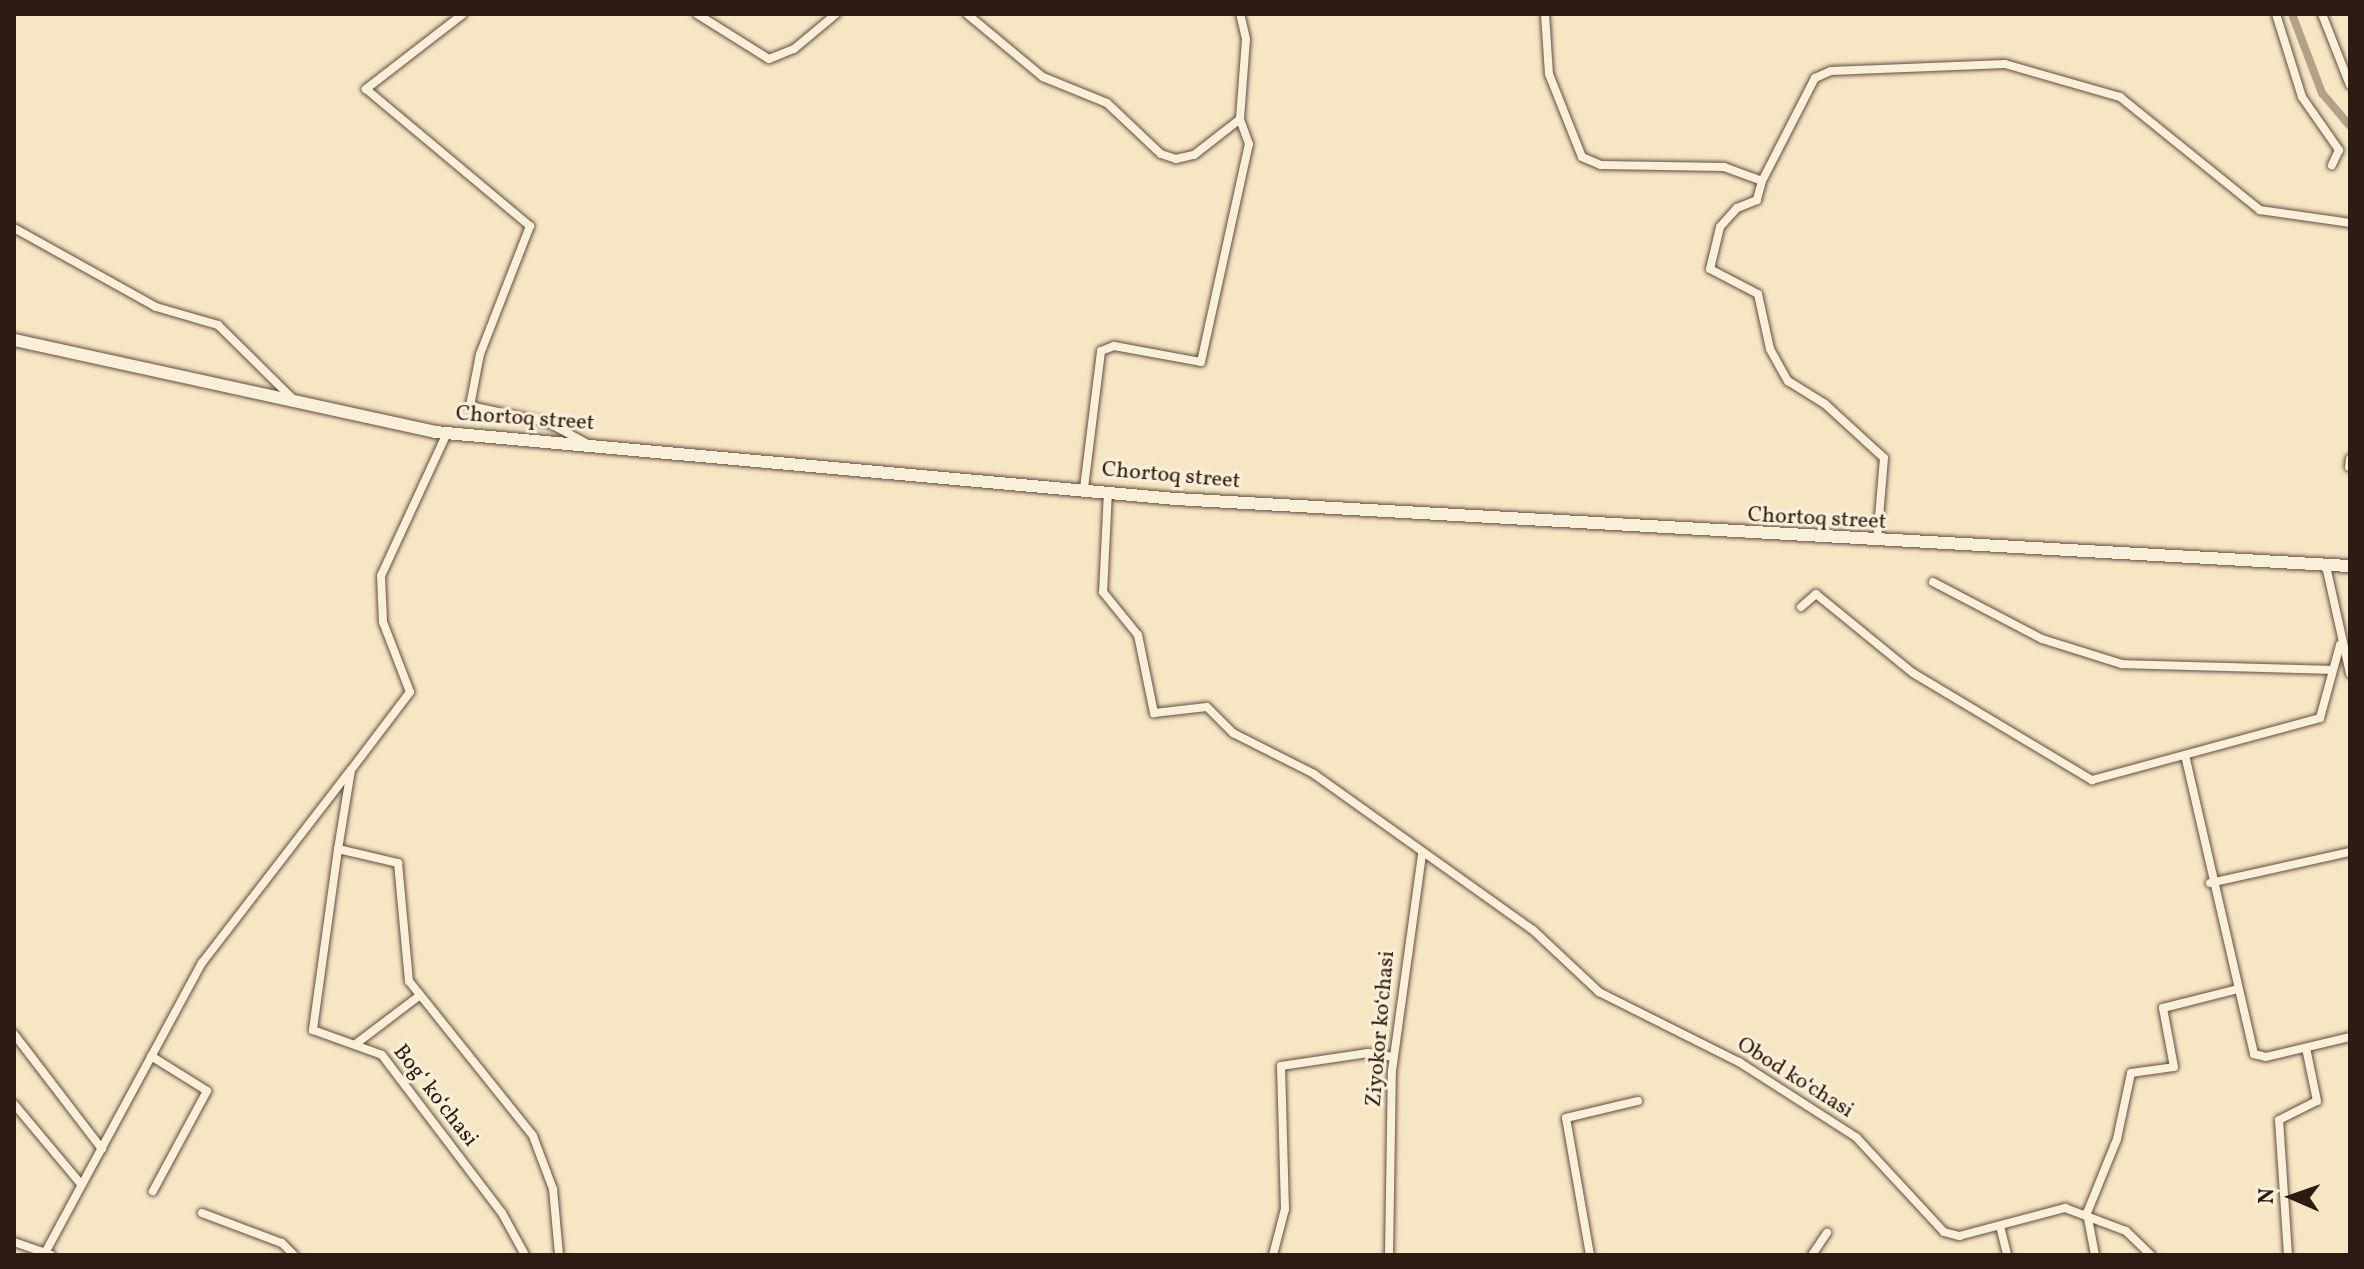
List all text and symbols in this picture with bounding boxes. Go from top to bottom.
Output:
street label: Chortoq street [455,401,595,437]
street label: Chortoq street [1101,457,1241,495]
street label: Chortoq street [1747,502,1887,536]
street label: Ziyokor koʻchasi [1361,950,1401,1108]
street label: Obod koʻchasi [1732,1032,1858,1124]
street label: Bogʻ koʻchasi [387,1040,483,1152]
north arrow [2252,1157,2332,1237]
text: N [2252,1188,2283,1205]

